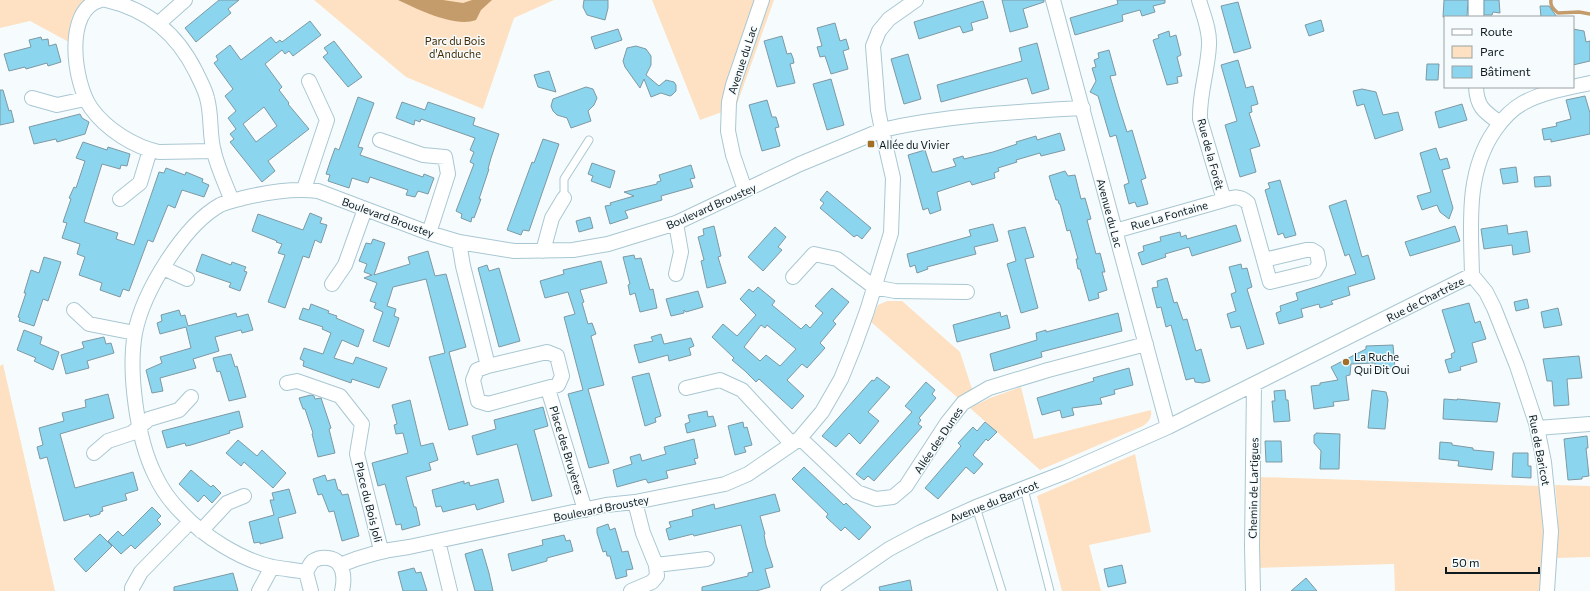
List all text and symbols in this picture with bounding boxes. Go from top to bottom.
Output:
legend [1444,16,1574,88]
street label: Avenue du Lac [725,24,759,96]
text: Route [1480,24,1513,38]
park label: Parc du Bois d'Anduche [425,34,485,60]
text: Parc [1480,44,1504,58]
text: Bâtiment [1480,64,1531,78]
street label: Rue de la Forêt [1195,117,1227,192]
place label: Allée du Vivier [879,138,950,151]
marker: Allée du Vivier [866,139,876,149]
street label: Avenue du Lac [1095,177,1125,249]
street label: Boulevard Broustey [664,180,758,232]
street label: Boulevard Broustey [340,194,436,240]
street label: Rue La Fontaine [1129,198,1209,232]
street label: Rue de Chartrèze [1384,274,1466,324]
place label: La Ruche Qui Dit Oui [1354,350,1410,376]
marker: La Ruche Qui Dit Oui [1341,357,1351,367]
street label: Place des Bruyères [547,404,587,496]
street label: Allée des Dunes [911,404,965,476]
street label: Rue de Baricot [1527,413,1553,487]
street label: Chemin de Lartigues [1246,437,1260,539]
street label: Place du Bois Joli [352,460,385,544]
street label: Avenue du Barricot [948,477,1041,525]
street label: Boulevard Broustey [552,492,650,524]
scale bar [1446,549,1539,575]
text: 50 m [1452,555,1480,569]

